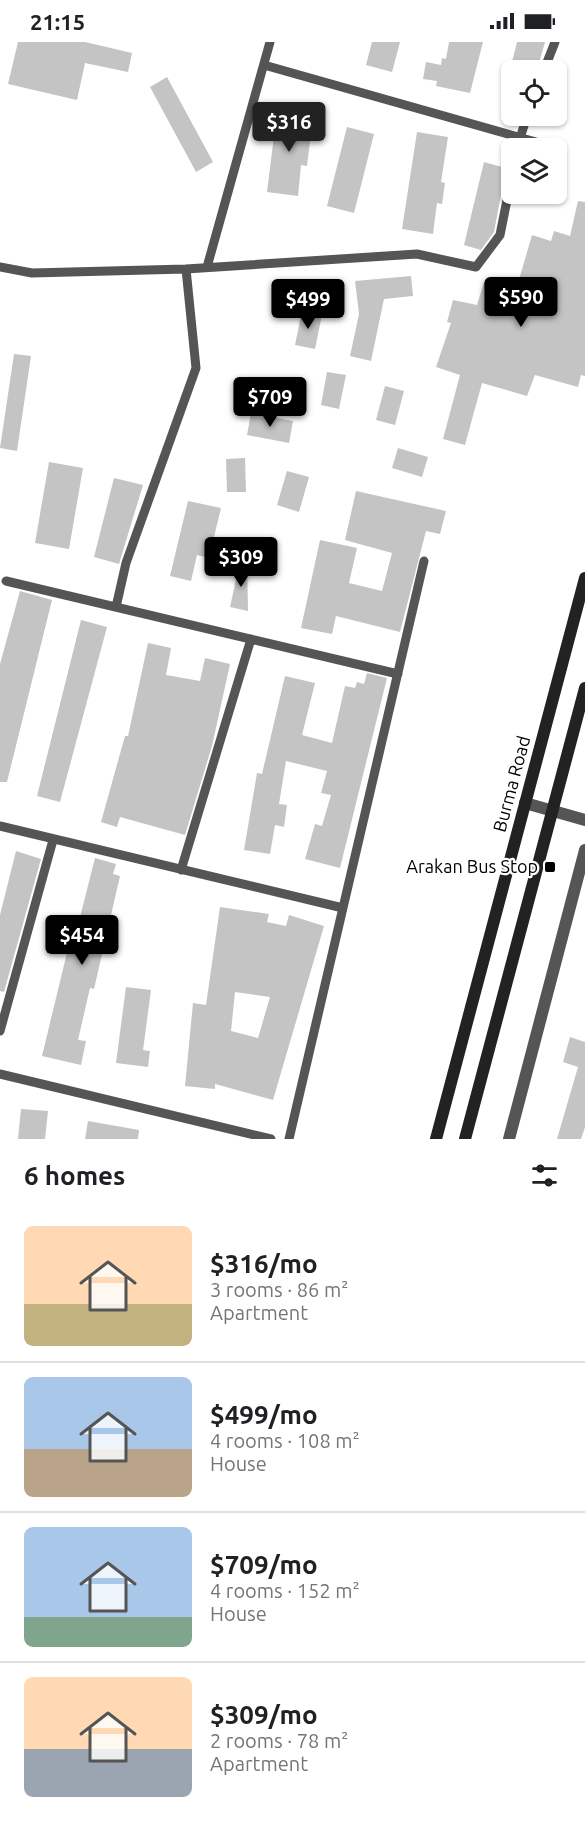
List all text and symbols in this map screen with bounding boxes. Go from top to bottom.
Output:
text: 21:15 [30,9,85,34]
map controls [501,60,567,204]
button: locate [501,60,567,126]
pin: $316 [253,102,325,153]
text: $316 [266,110,312,133]
button: layers [501,138,567,204]
pin: $590 [485,277,557,328]
pin: $499 [272,279,344,330]
text: $590 [498,285,544,308]
text: $499 [285,287,331,310]
pin: $709 [234,377,306,428]
text: $709 [247,385,293,408]
pin: $309 [205,537,277,588]
text: $309 [218,545,264,568]
street label: Burma Road [489,733,533,834]
place label: Arakan Bus Stop [406,856,538,876]
marker: Arakan Bus Stop [543,860,557,874]
pin: $454 [46,915,118,966]
text: $454 [59,923,105,946]
icon: filters [528,1159,561,1192]
text: 6 homes [24,1161,125,1190]
text: $316/mo [210,1249,318,1278]
icon: home [72,1250,144,1322]
text: 3 rooms · 86 m² [210,1278,348,1301]
text: Apartment [210,1301,308,1324]
text: $499/mo [210,1400,318,1429]
icon: home [72,1401,144,1473]
text: 4 rooms · 108 m² [210,1429,360,1452]
text: House [210,1452,267,1475]
text: $709/mo [210,1550,318,1579]
icon: home [72,1551,144,1623]
text: 4 rooms · 152 m² [210,1579,360,1602]
text: House [210,1602,267,1625]
text: $309/mo [210,1700,318,1729]
icon: home [72,1701,144,1773]
text: 2 rooms · 78 m² [210,1729,348,1752]
text: Apartment [210,1752,308,1775]

